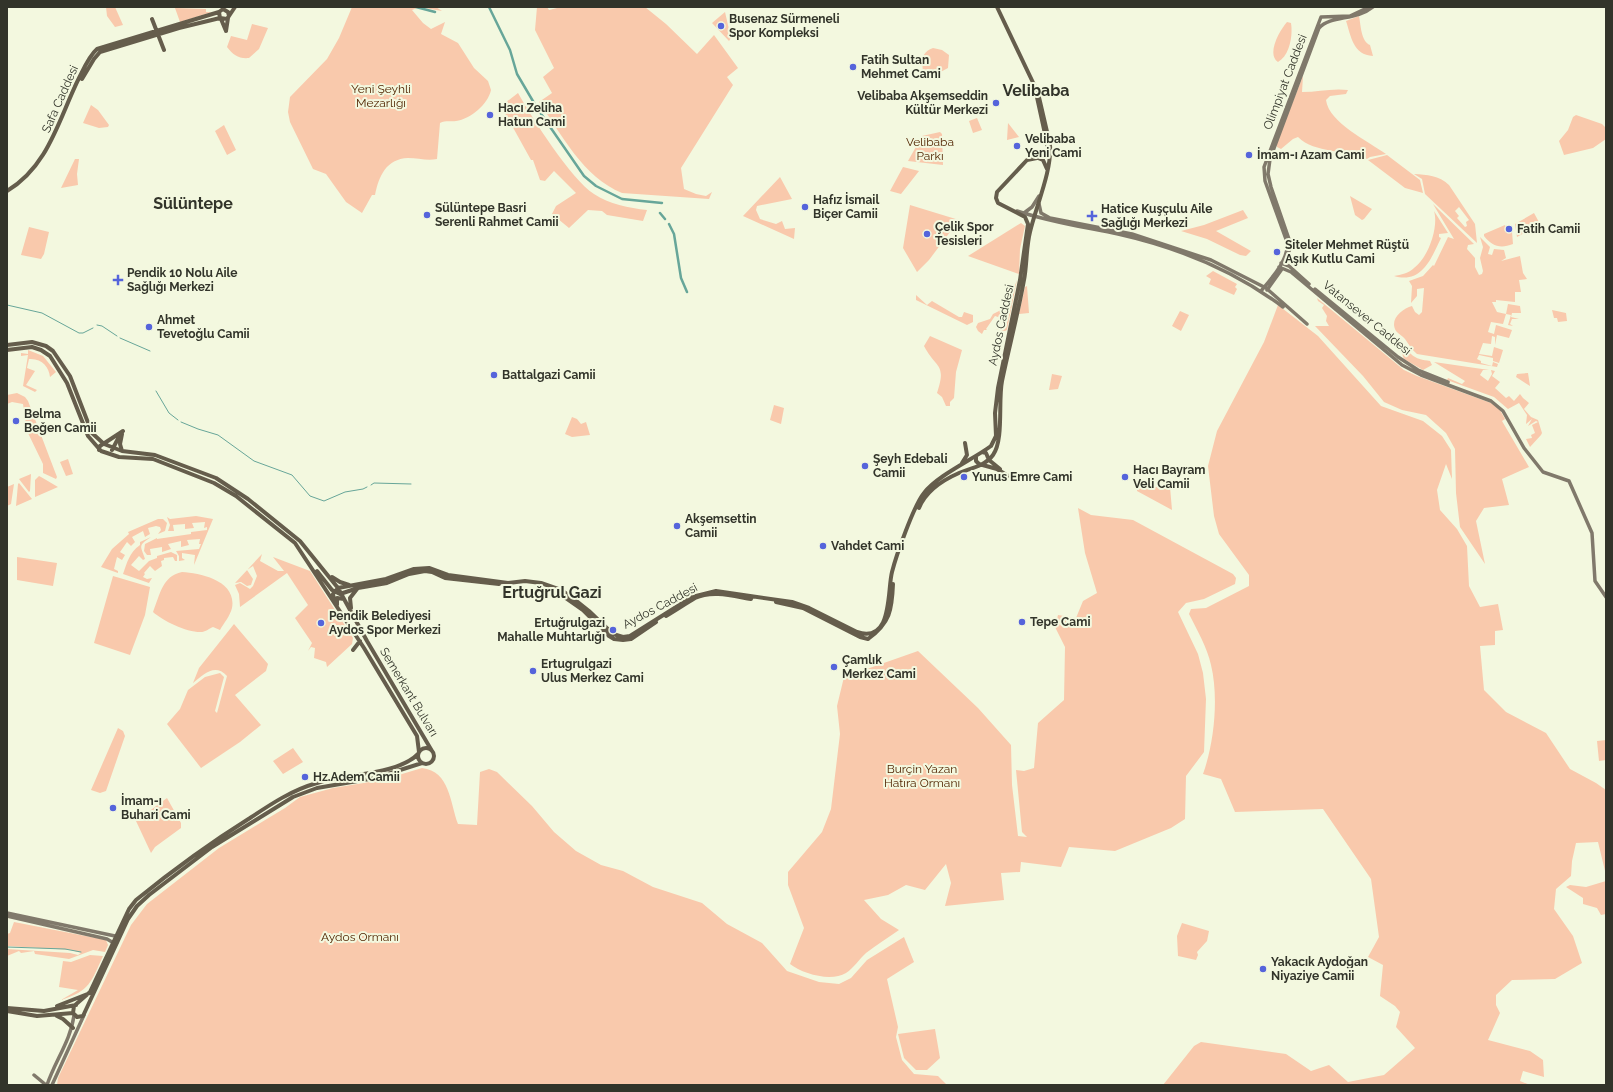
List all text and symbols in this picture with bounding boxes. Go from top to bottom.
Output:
place label: Busenaz Sürmeneli Spor Kompleksi [729,12,840,40]
marker: Busenaz Sürmeneli Spor Kompleksi [716,21,726,31]
street label: Olimpiyat Caddesi [1260,32,1310,132]
place label: Fatih Sultan Mehmet Cami [861,53,941,81]
marker: Fatih Sultan Mehmet Cami [848,62,858,72]
street label: Safa Caddesi [39,63,81,135]
district label: Velibaba [1002,81,1070,100]
park label: Yeni Şeyhli Mezarlığı [351,82,411,110]
place label: Velibaba Akşemseddin Kültür Merkezi [857,89,988,117]
marker: Velibaba Akşemseddin Kültür Merkezi [991,98,1001,108]
place label: Hacı Zeliha Hatun Cami [498,101,565,129]
marker: Hacı Zeliha Hatun Cami [485,110,495,120]
place label: Velibaba Yeni Cami [1025,132,1082,160]
park label: Velibaba Parkı [906,135,954,163]
marker: Velibaba Yeni Cami [1012,141,1022,151]
place label: İmam-ı Azam Cami [1257,147,1365,162]
marker: İmam-ı Azam Cami [1244,150,1254,160]
place label: Hafız İsmail Biçer Camii [813,192,879,221]
district label: Sülüntepe [153,194,233,213]
place label: Sülüntepe Basri Serenli Rahmet Camii [435,201,559,229]
marker: Hafız İsmail Biçer Camii [800,202,810,212]
place label: Hatice Kuşçulu Aile Sağlığı Merkezi [1101,202,1212,230]
marker: Sülüntepe Basri Serenli Rahmet Camii [422,210,432,220]
marker: Hatice Kuşçulu Aile Sağlığı Merkezi [1086,210,1098,222]
place label: Çelik Spor Tesisleri [935,220,994,248]
place label: Fatih Camii [1517,222,1580,236]
marker: Fatih Camii [1504,224,1514,234]
marker: Çelik Spor Tesisleri [922,229,932,239]
place label: Siteler Mehmet Rüştü Aşık Kutlu Cami [1285,238,1409,266]
marker: Siteler Mehmet Rüştü Aşık Kutlu Cami [1272,247,1282,257]
place label: Pendik 10 Nolu Aile Sağlığı Merkezi [127,266,238,294]
marker: Pendik 10 Nolu Aile Sağlığı Merkezi [112,274,124,286]
street label: Vatansever Caddesi [1320,278,1414,358]
street label: Aydos Caddesi [986,283,1016,367]
place label: Ahmet Tevetoğlu Camii [157,313,250,341]
marker: Ahmet Tevetoğlu Camii [144,322,154,332]
place label: Battalgazi Camii [502,368,596,382]
marker: Battalgazi Camii [489,370,499,380]
place label: Belma Beğen Camii [24,407,97,435]
marker: Belma Beğen Camii [11,416,21,426]
place label: Şeyh Edebali Camii [873,452,947,480]
marker: Şeyh Edebali Camii [860,461,870,471]
place label: Hacı Bayram Veli Camii [1133,463,1206,491]
place label: Yunus Emre Cami [972,470,1072,484]
marker: Yunus Emre Cami [959,472,969,482]
marker: Hacı Bayram Veli Camii [1120,472,1130,482]
place label: Akşemsettin Camii [685,512,757,540]
marker: Akşemsettin Camii [672,521,682,531]
place label: Vahdet Cami [831,539,904,553]
marker: Vahdet Cami [818,541,828,551]
street label: Aydos Caddesi [620,580,700,632]
district label: Ertuğrul Gazi [502,583,602,602]
place label: Pendik Belediyesi Aydos Spor Merkezi [329,609,441,637]
place label: Tepe Cami [1030,615,1090,629]
place label: Ertuğrulgazi Mahalle Muhtarlığı [497,616,605,644]
marker: Tepe Cami [1017,617,1027,627]
marker: Pendik Belediyesi Aydos Spor Merkezi [316,618,326,628]
marker: Ertuğrulgazi Mahalle Muhtarlığı [608,625,618,635]
street label: Semerkant Bulvarı [377,645,441,739]
place label: Çamlık Merkez Cami [842,653,916,681]
place label: Ertugrulgazi Ulus Merkez Cami [541,657,644,685]
marker: Çamlık Merkez Cami [829,662,839,672]
marker: Ertugrulgazi Ulus Merkez Cami [528,666,538,676]
park label: Burçin Yazan Hatıra Ormanı [884,762,960,790]
place label: Hz.Adem Camii [313,770,400,784]
marker: Hz.Adem Camii [300,772,310,782]
place label: İmam-ı Buhari Cami [121,793,191,822]
marker: İmam-ı Buhari Cami [108,803,118,813]
park label: Aydos Ormanı [321,930,399,944]
place label: Yakacık Aydoğan Niyaziye Camii [1271,955,1368,983]
marker: Yakacık Aydoğan Niyaziye Camii [1258,964,1268,974]

